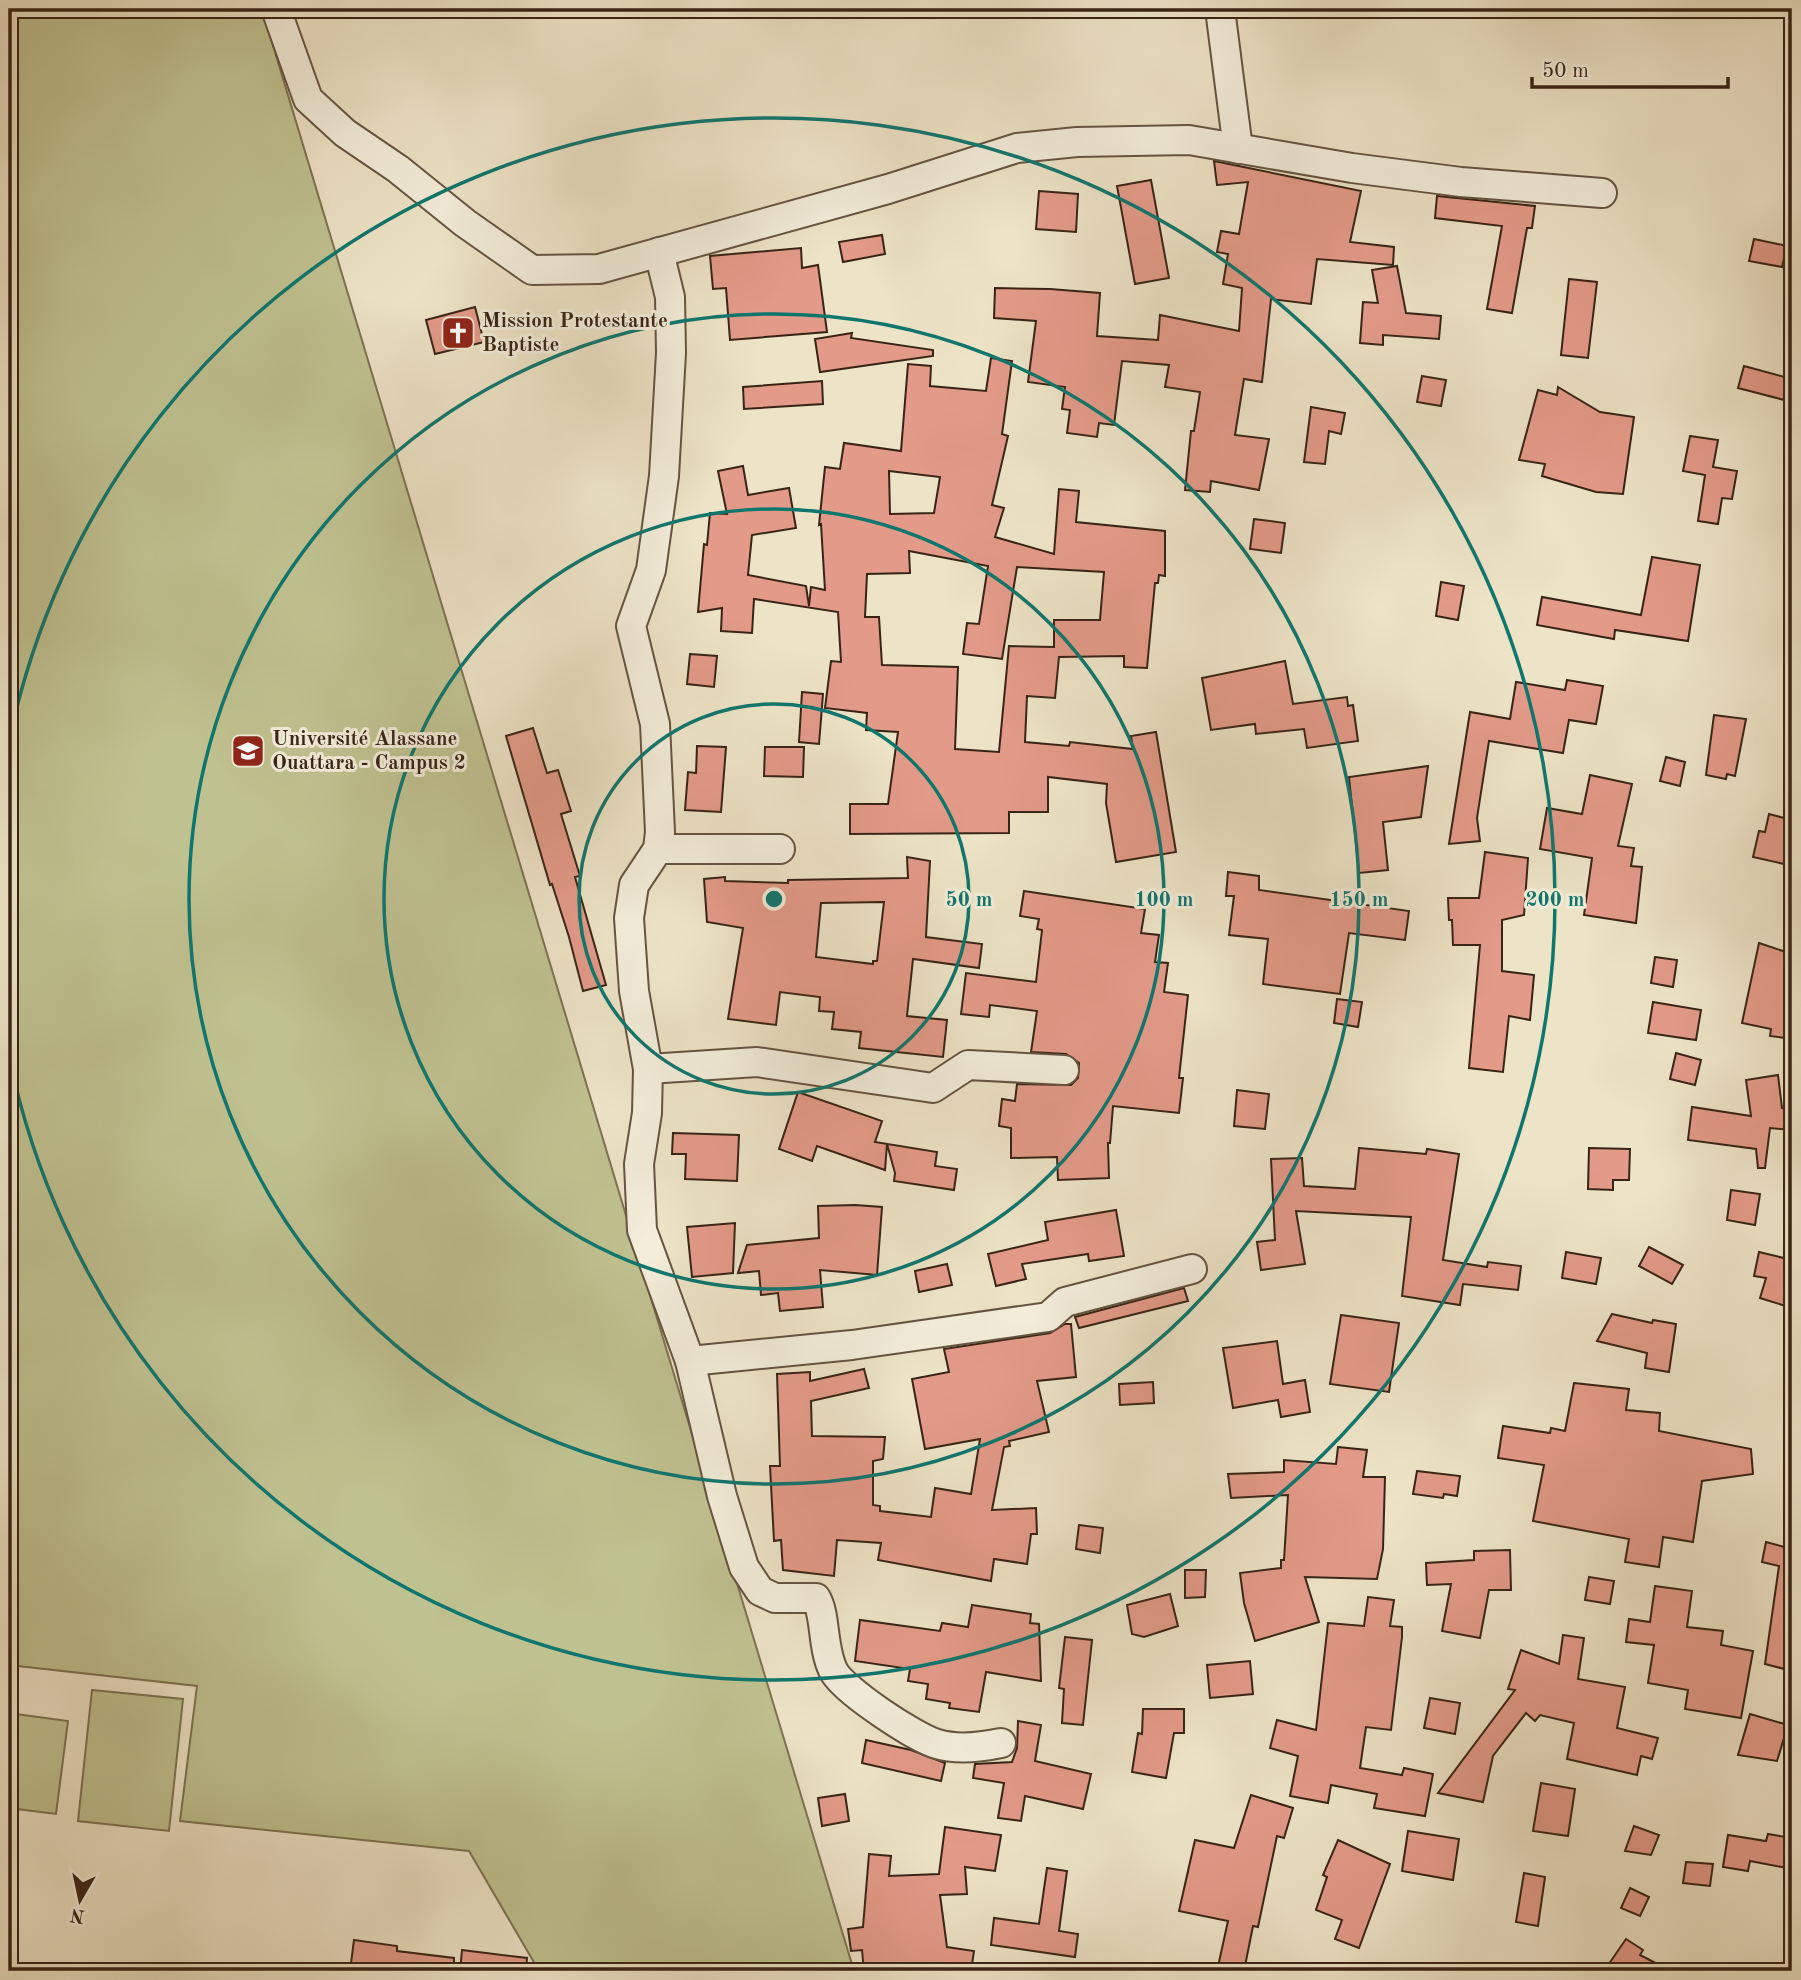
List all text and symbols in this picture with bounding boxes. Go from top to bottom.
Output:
scale bar [1532,46,1728,90]
text: 50 m [1542,61,1589,82]
place label: Mission Protestante Baptiste [482,311,668,356]
church icon: Mission Protestante Baptiste [439,314,477,352]
place label: Université Alassane Ouattara - Campus 2 [272,729,466,774]
school or university icon: Université Alassane Ouattara - Campus 2 [229,732,267,770]
centre of rings [762,887,786,911]
text: 50 m [945,890,993,911]
text: 100 m [1134,890,1194,911]
text: 150 m [1329,890,1389,911]
text: 200 m [1525,890,1585,911]
north arrow [46,1864,116,1934]
text: N [69,1904,86,1925]

